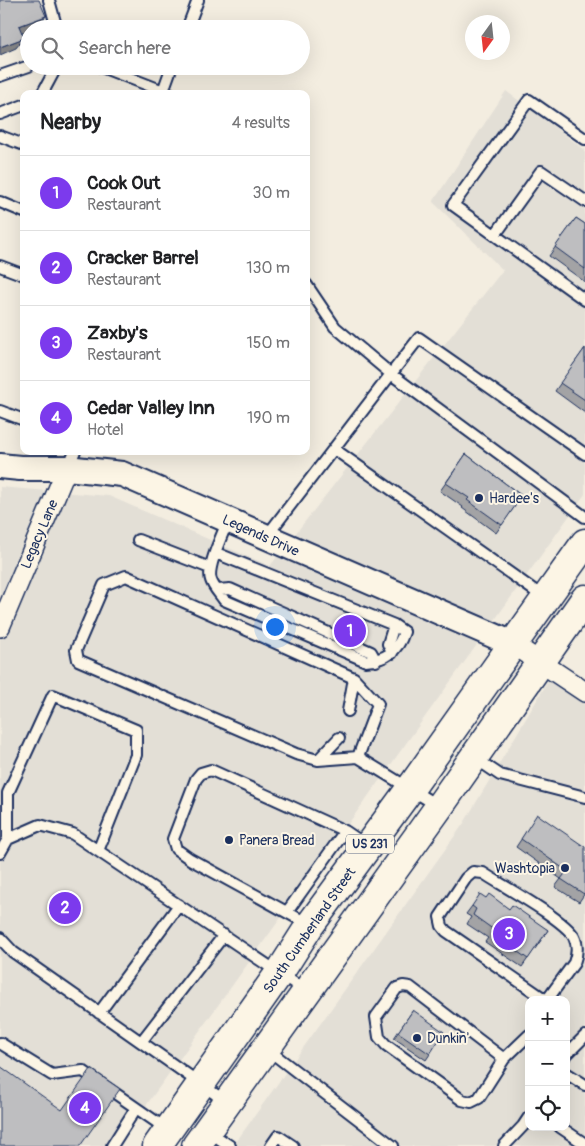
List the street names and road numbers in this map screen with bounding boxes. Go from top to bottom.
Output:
street label: Legacy Lane [17,497,62,571]
street label: Legends Drive [220,511,302,560]
road number: US 231 [346,834,394,854]
street label: South Cumberland Street [260,864,359,996]

